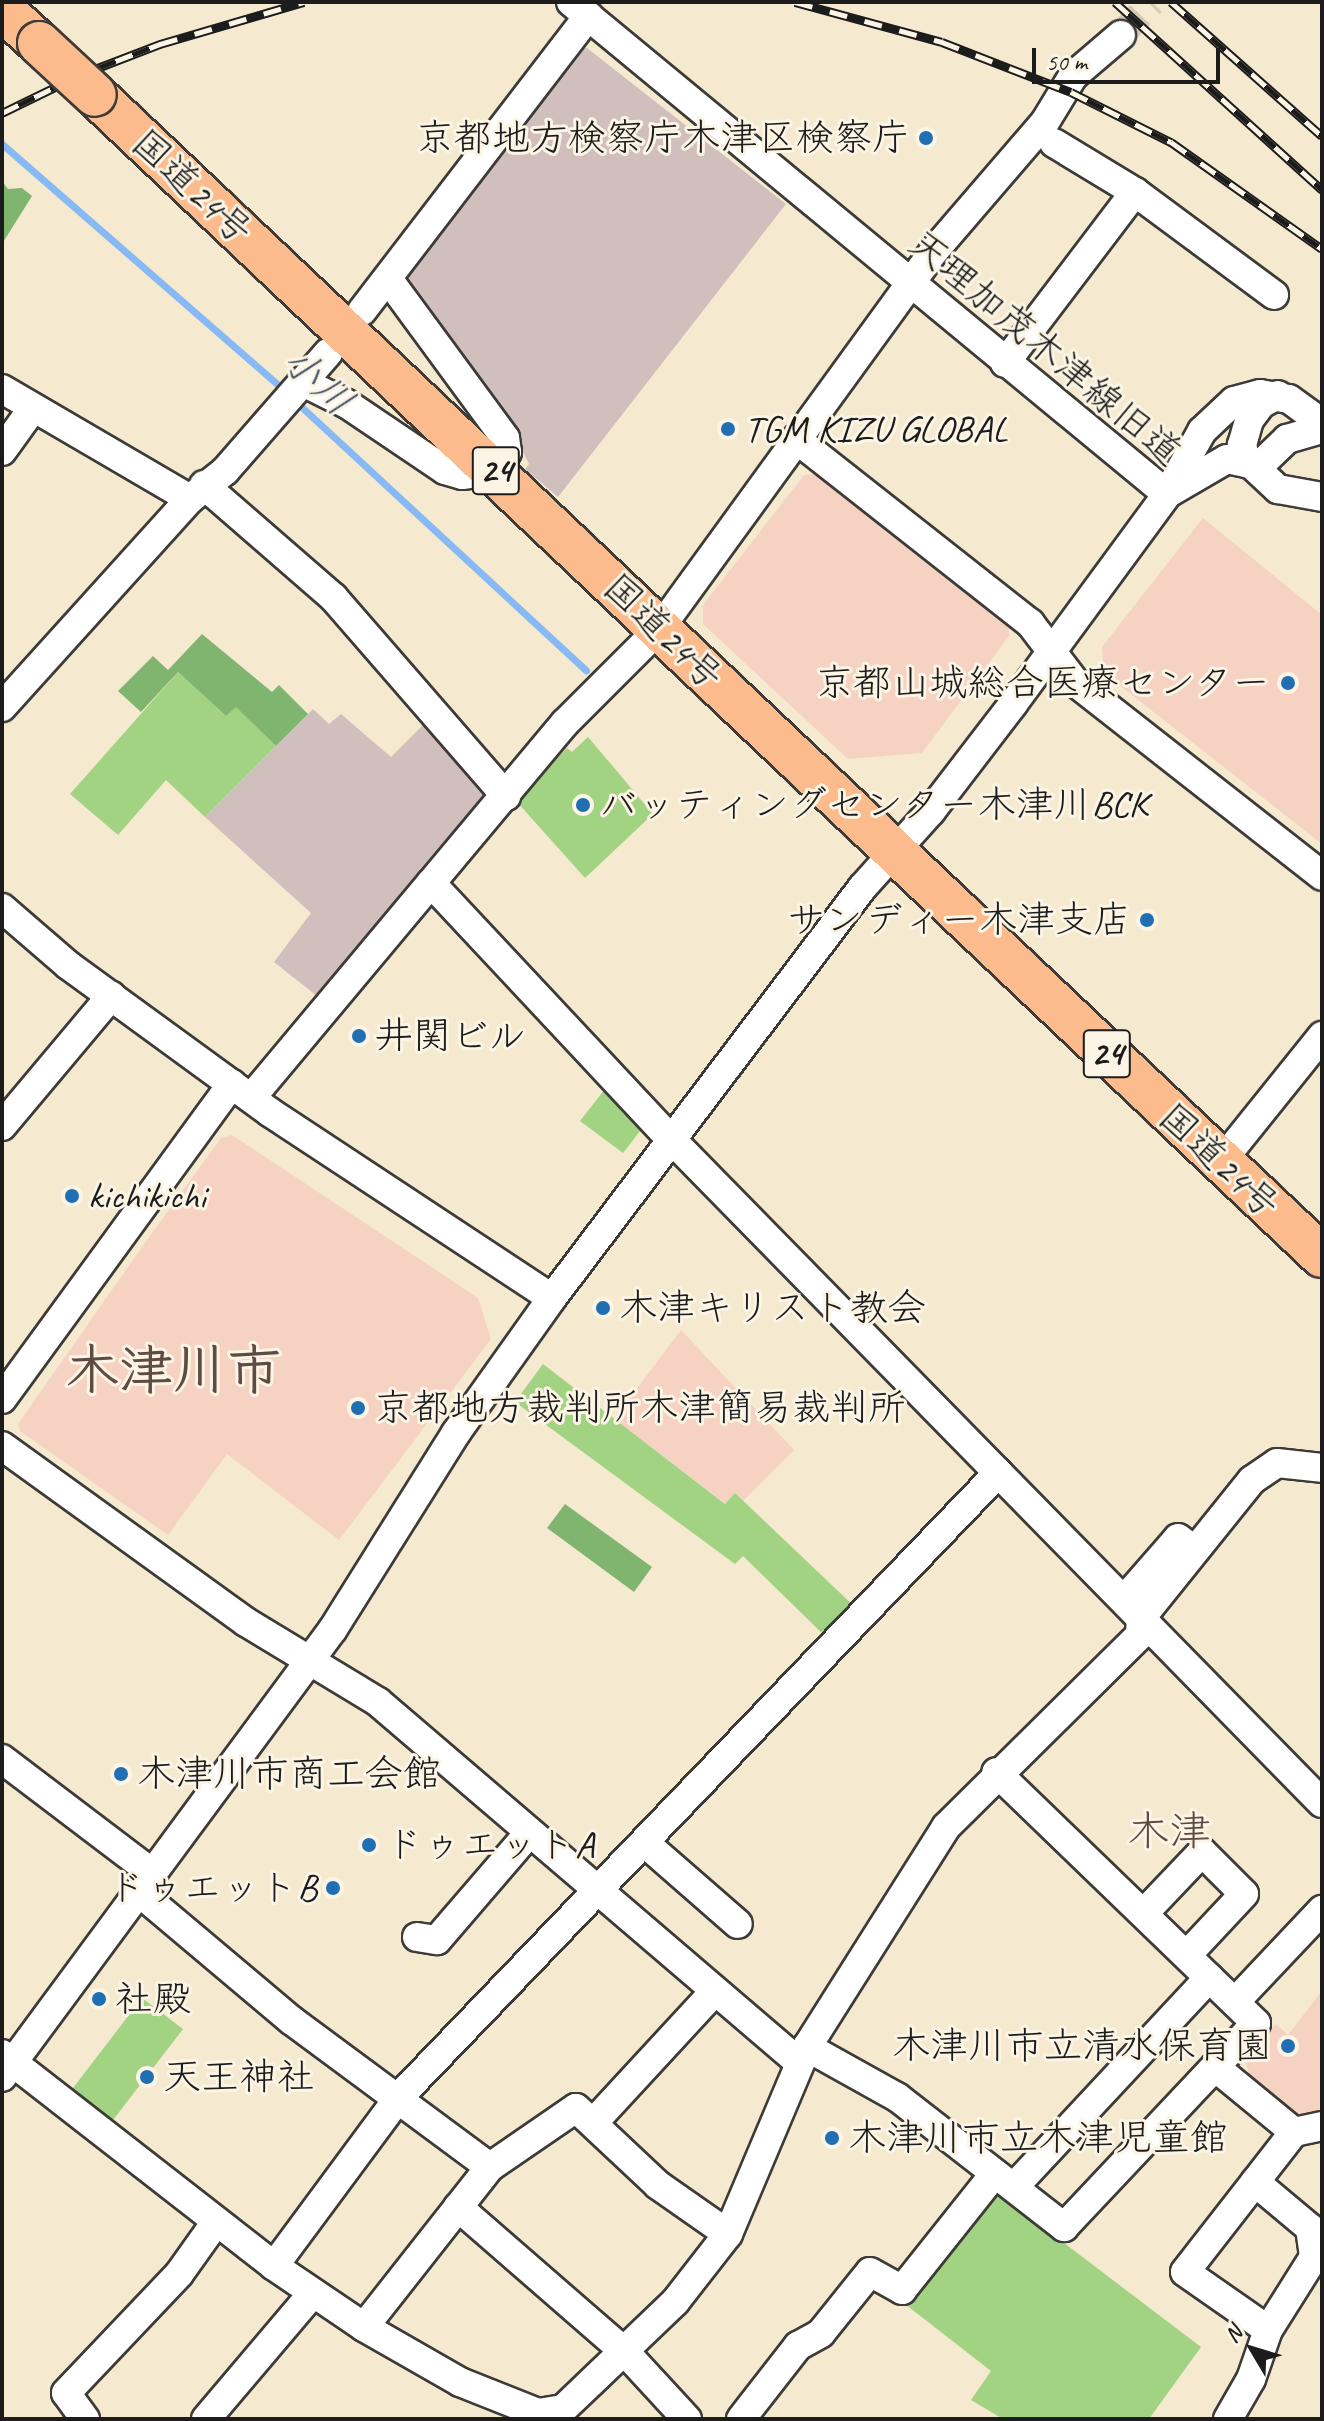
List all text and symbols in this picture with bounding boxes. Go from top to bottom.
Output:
scale bar [1036,32,1224,82]
text: 50 m [1046,47,1087,77]
place label: 京都地方検察庁木津区検察庁 [416,115,910,161]
street label: 国道24号 [122,120,262,254]
marker: 京都地方検察庁木津区検察庁 [917,129,935,147]
street label: 天理加茂木津線旧道 [899,221,1191,475]
water label: 小川 [272,336,364,426]
place label: TGM KIZU GLOBAL [744,406,1007,452]
marker: TGM KIZU GLOBAL [719,420,737,438]
road number: 24 [470,439,522,503]
street label: 国道24号 [594,564,732,700]
place label: 京都山城総合医療センター [814,660,1270,706]
marker: 京都山城総合医療センター [1277,672,1299,694]
place label: バッティングセンター木津川BCK [599,782,1149,828]
marker: バッティングセンター木津川BCK [574,796,592,814]
place label: サンディー木津支店 [789,897,1131,943]
marker: サンディー木津支店 [1138,911,1156,929]
place label: 井関ビル [375,1013,527,1059]
road number: 24 [1081,1022,1133,1086]
marker: 井関ビル [350,1027,368,1045]
street label: 国道24号 [1149,1094,1289,1228]
place label: kichikichi [88,1173,206,1219]
marker: kichikichi [63,1187,81,1205]
place label: 木津キリスト教会 [619,1285,923,1331]
marker: 木津キリスト教会 [594,1299,612,1317]
district label: 木津川市 [65,1338,281,1402]
place label: 京都地方裁判所木津簡易裁判所 [374,1385,906,1431]
marker: 京都地方裁判所木津簡易裁判所 [349,1399,367,1417]
place label: 木津川市商工会館 [137,1751,441,1797]
marker: 木津川市商工会館 [112,1765,130,1783]
district label: 木津 [1127,1807,1211,1857]
place label: ドゥエットA [385,1822,594,1868]
marker: ドゥエットA [360,1836,378,1854]
place label: ドゥエットB [107,1865,317,1911]
marker: ドゥエットB [324,1879,342,1897]
place label: 社殿 [115,1976,191,2022]
marker: 社殿 [90,1990,108,2008]
place label: 木津川市立清水保育園 [892,2023,1272,2069]
marker: 木津川市立清水保育園 [1279,2037,1297,2055]
place label: 天王神社 [163,2054,315,2100]
marker: 天王神社 [138,2068,156,2086]
place label: 木津川市立木津児童館 [848,2115,1228,2161]
marker: 木津川市立木津児童館 [823,2129,841,2147]
north arrow [1212,2309,1292,2389]
text: N [1218,2320,1248,2348]

